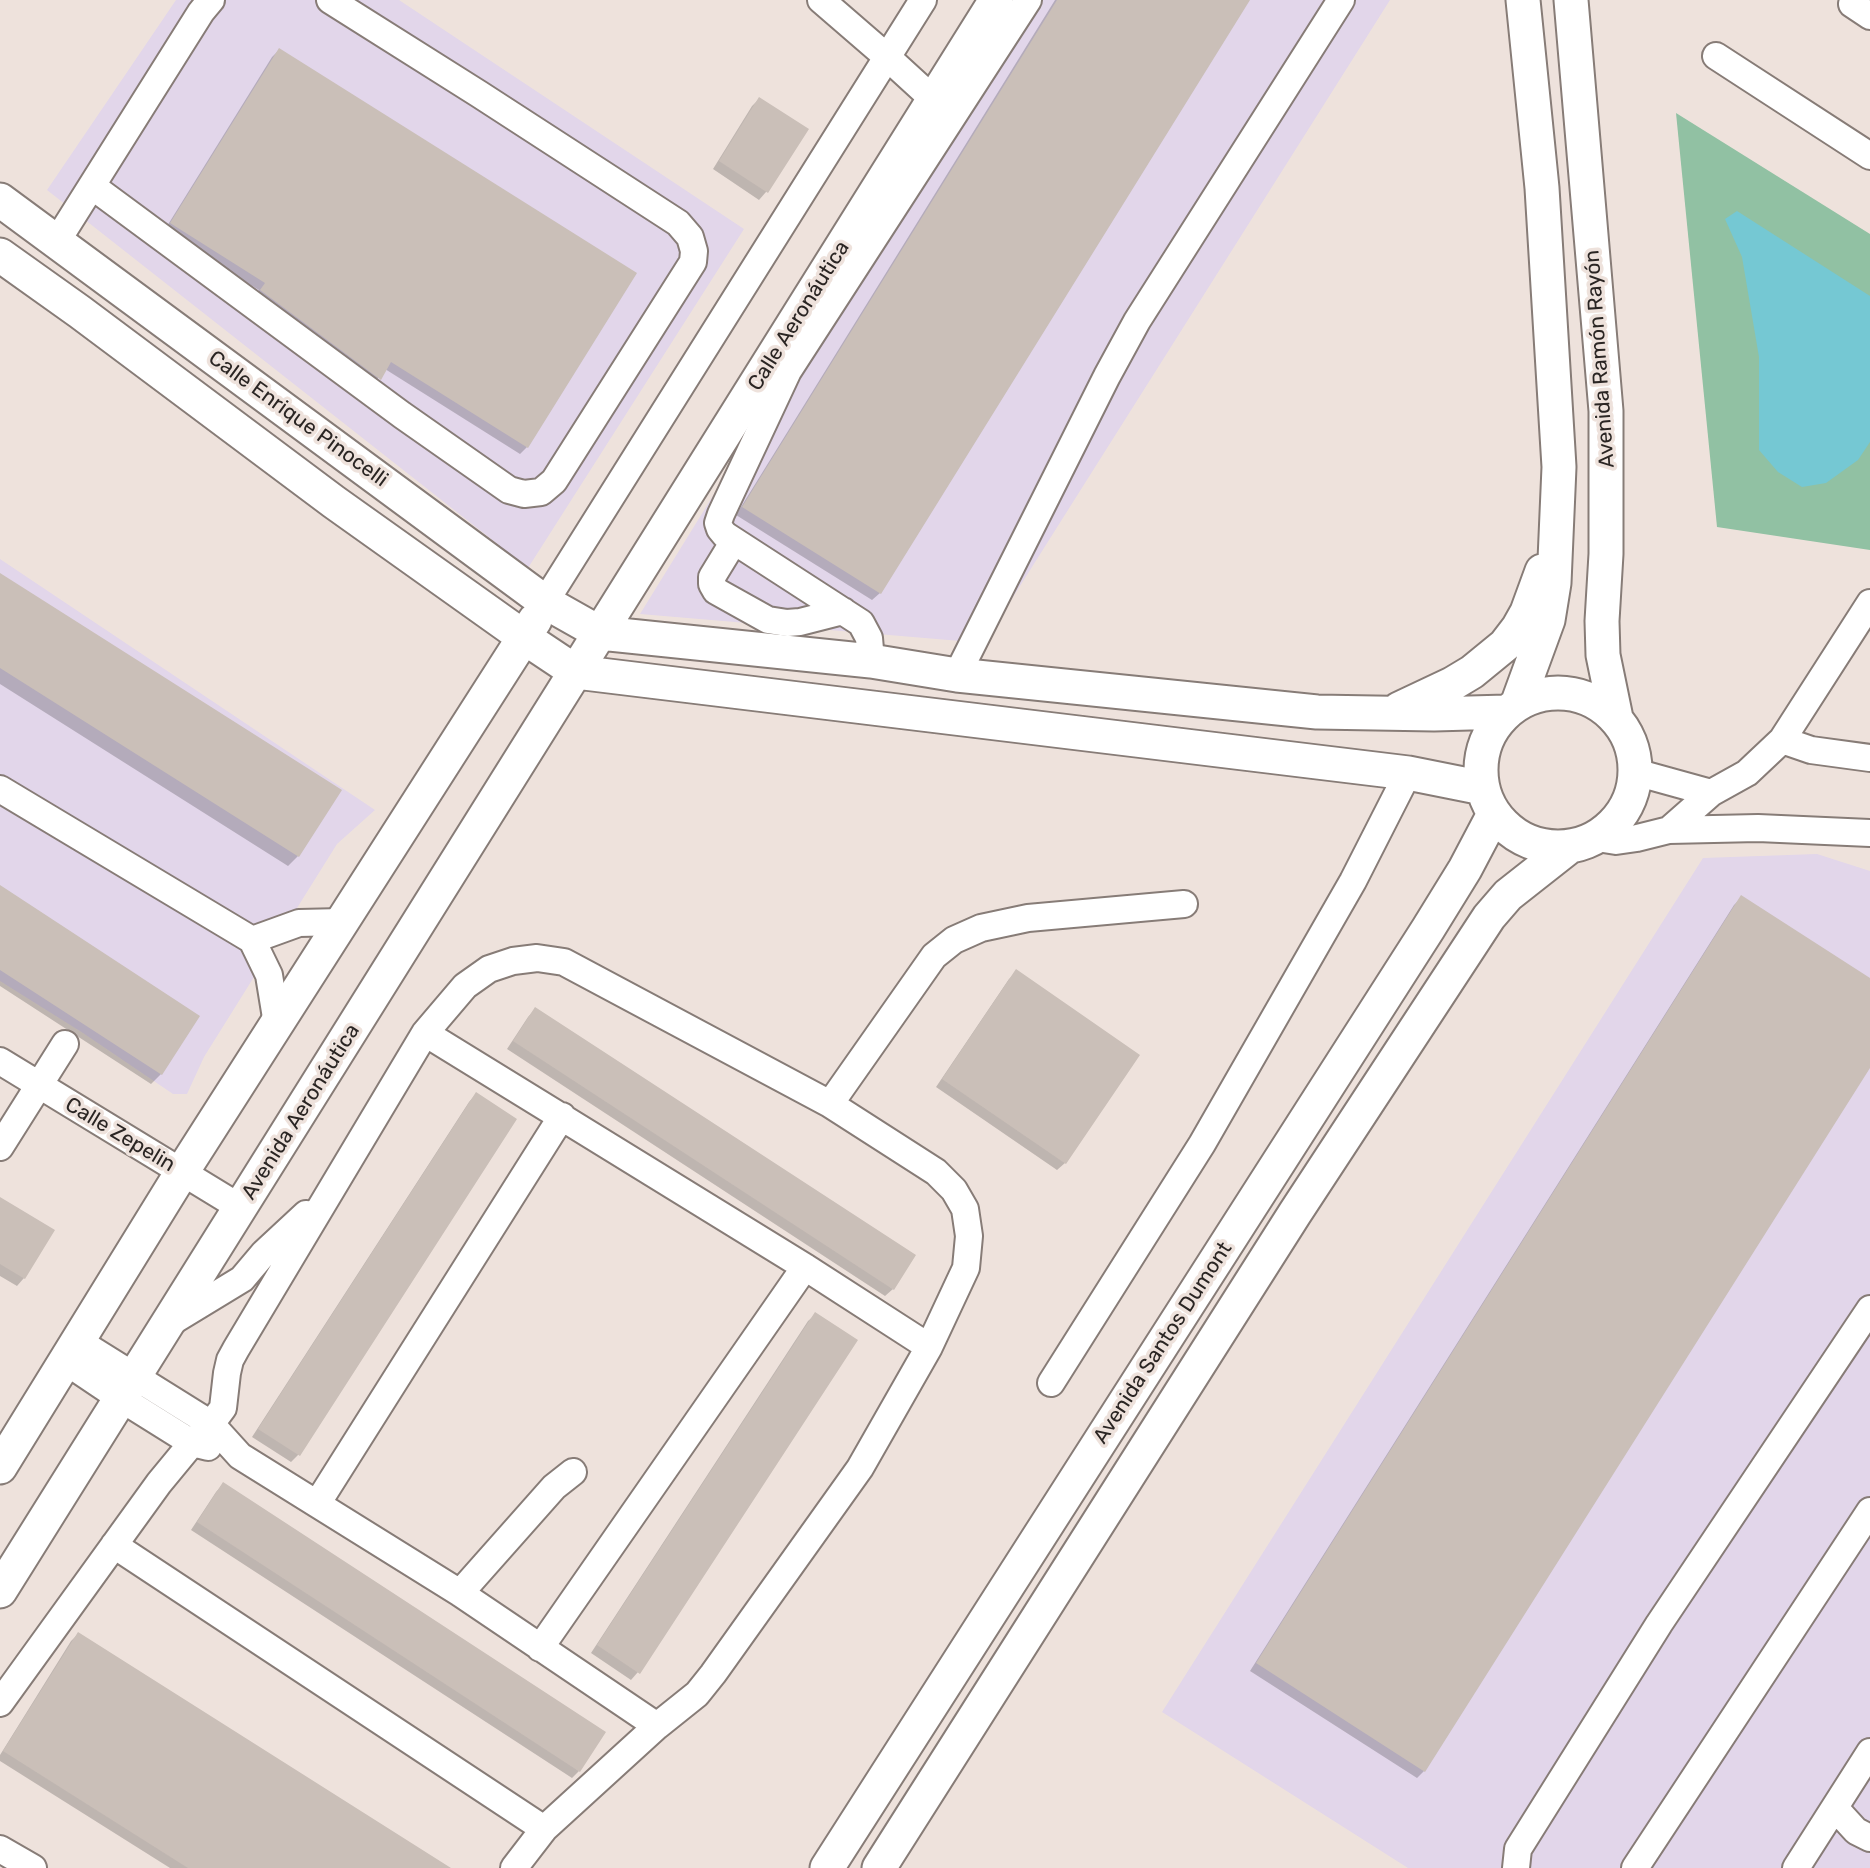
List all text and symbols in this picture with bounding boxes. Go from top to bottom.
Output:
street label: Calle Aeronáutica [743,237,855,395]
street label: Avenida Ramón Rayón [1580,249,1620,469]
street label: Calle Enrique Pinocelli [204,346,392,492]
street label: Avenida Aeronáutica [237,1019,365,1205]
street label: Calle Zepelin [60,1092,180,1178]
street label: Avenida Santos Dumont [1088,1237,1238,1449]

